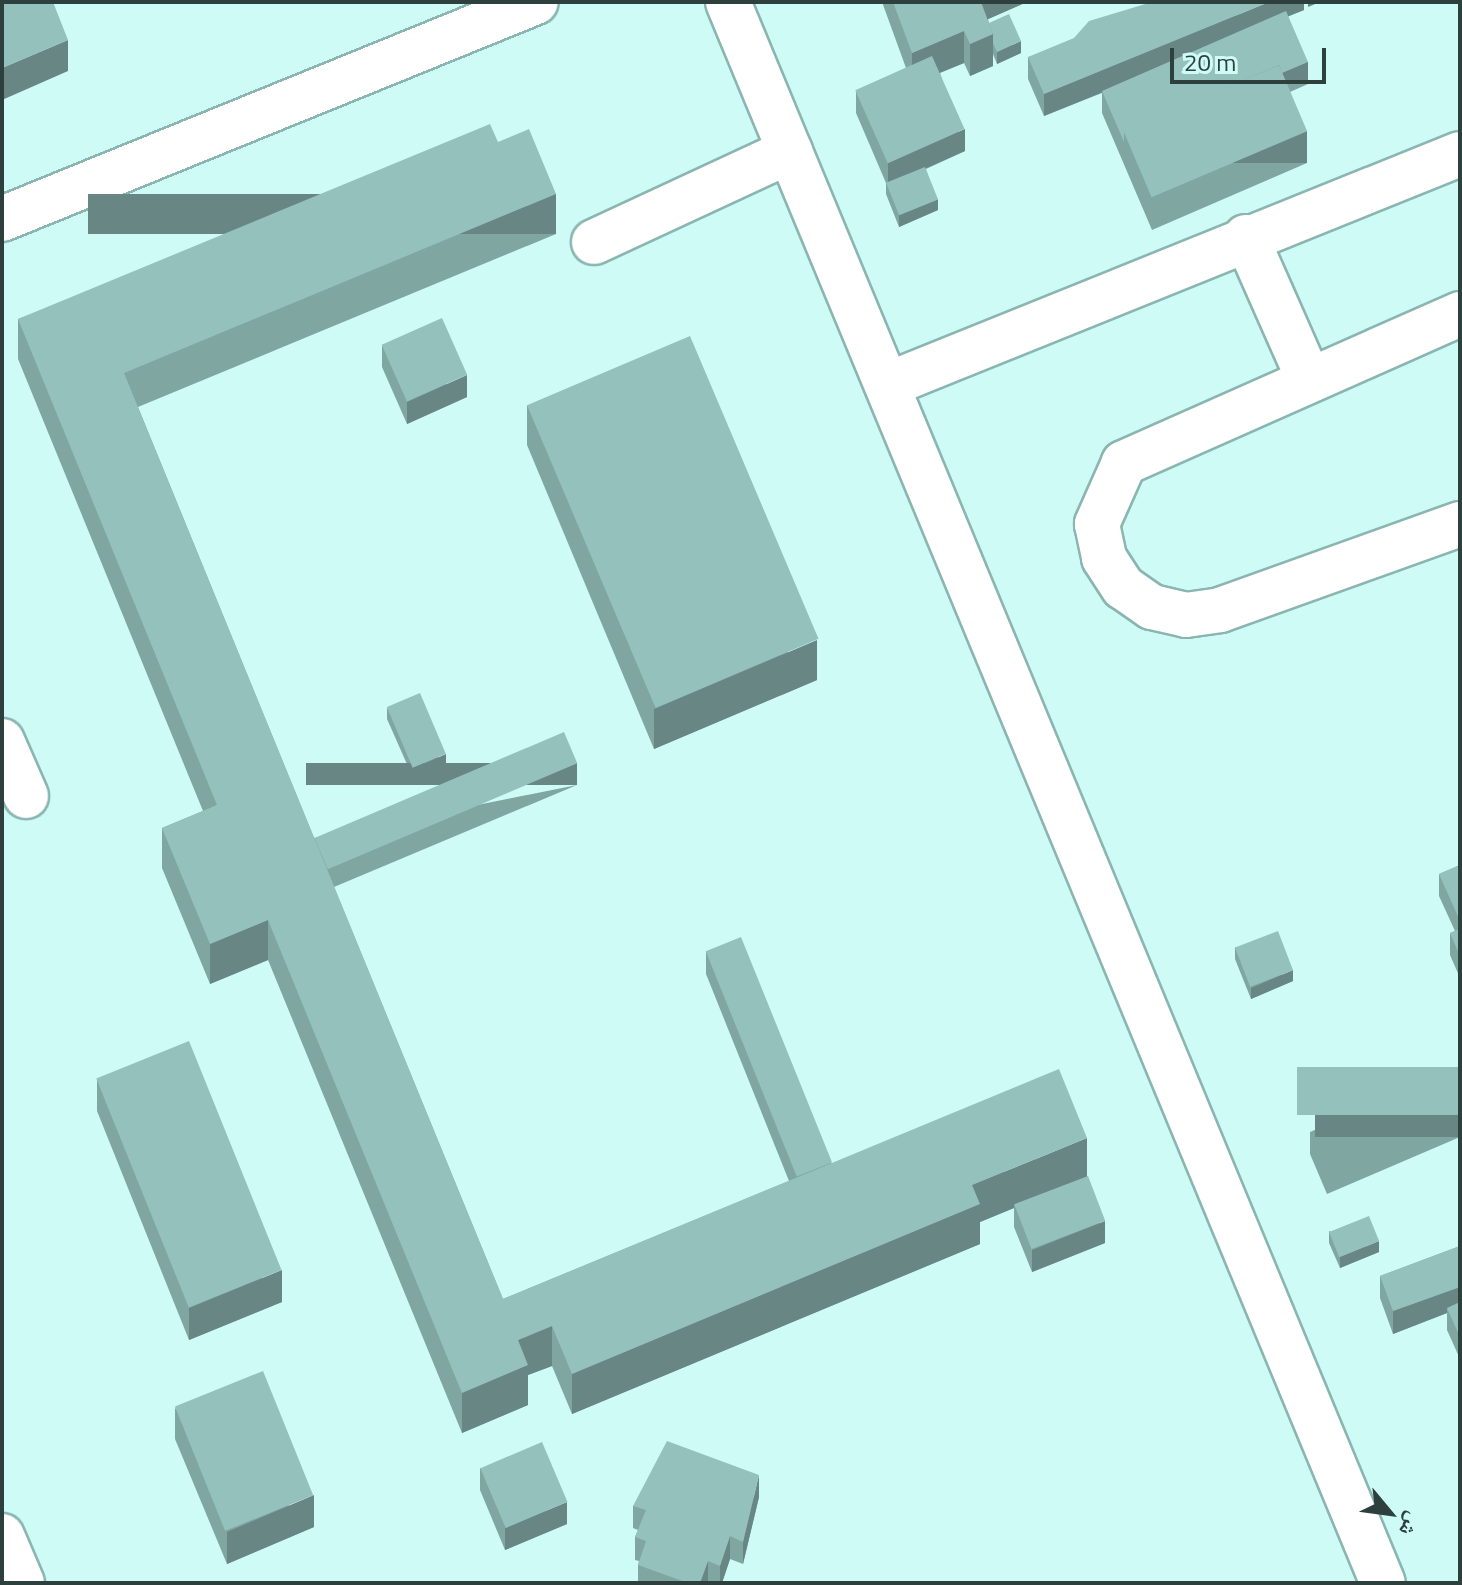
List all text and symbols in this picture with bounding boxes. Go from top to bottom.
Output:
scale bar [1174,32,1330,82]
text: 20 m [1184,44,1236,80]
north arrow [1350,1473,1430,1553]
text: ش [1390,1506,1432,1543]

